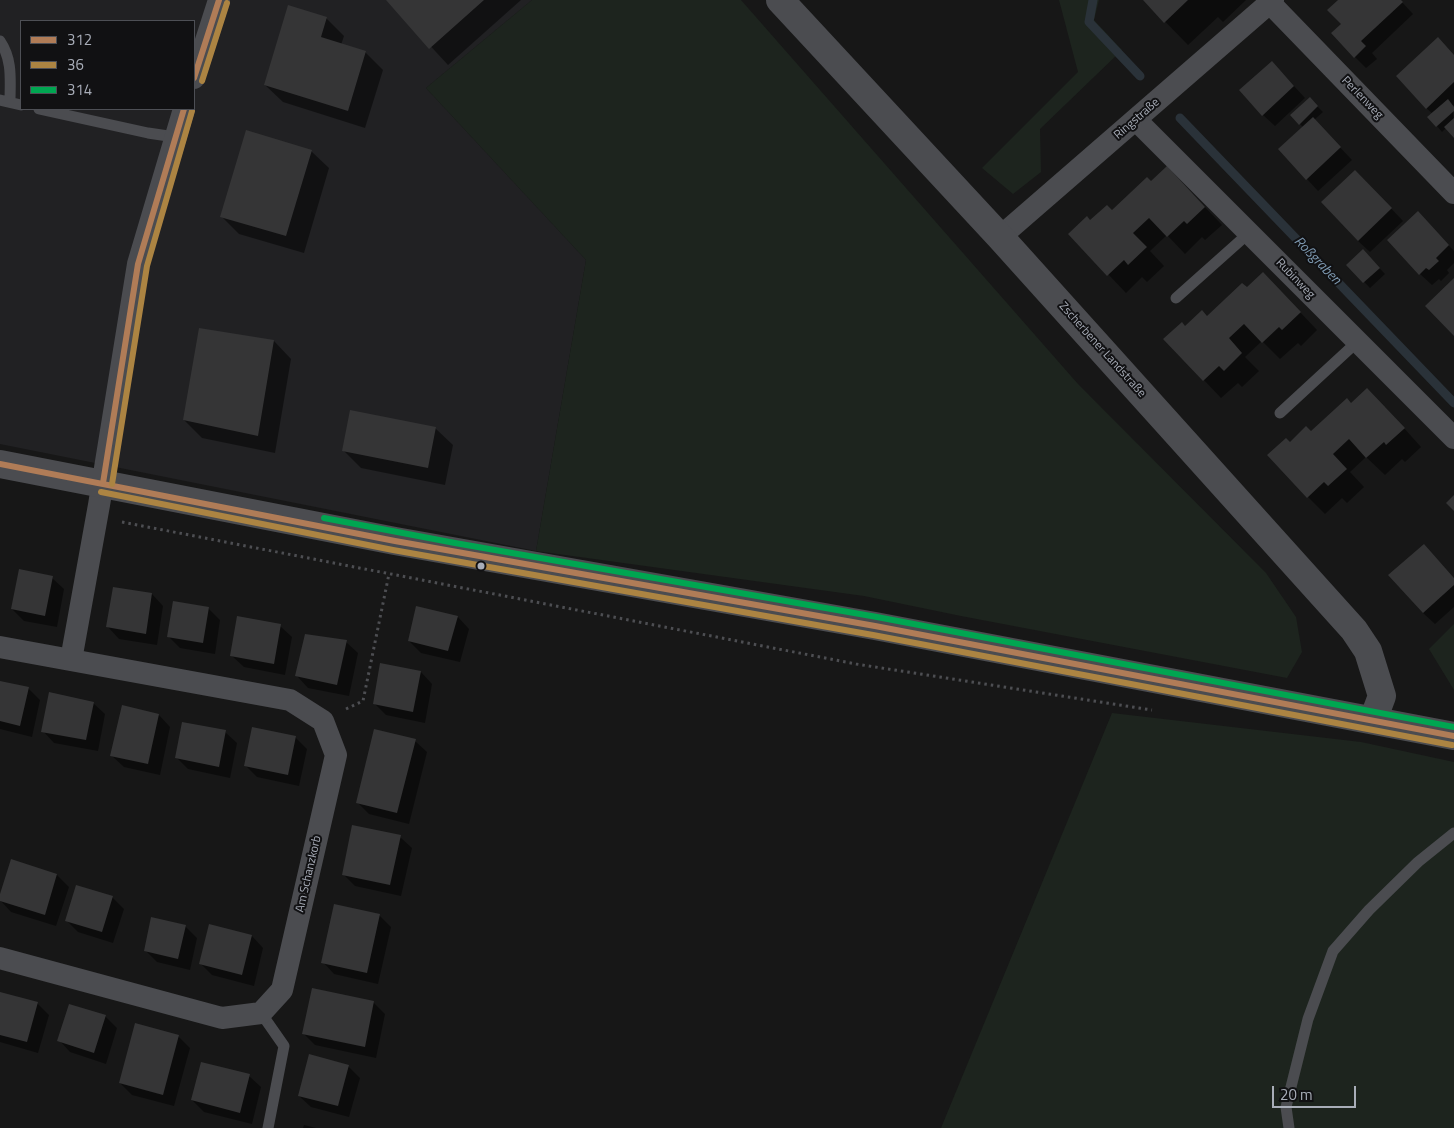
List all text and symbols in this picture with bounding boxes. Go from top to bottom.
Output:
legend [20,20,195,110]
text: 312 [67,28,92,51]
text: 36 [67,53,84,76]
street label: Perlenweg [1338,74,1386,122]
text: 314 [67,78,92,101]
street label: Ringstraße [1111,95,1163,143]
water label: Roßgraben [1290,233,1344,289]
street label: Rubinweg [1272,256,1318,302]
street label: Zscherbener Landstraße [1055,299,1149,401]
unlabelled marker [476,561,486,571]
street label: Am Schanzkorb [293,834,325,914]
scale bar [1274,1076,1358,1108]
text: 20 m [1280,1083,1313,1106]

